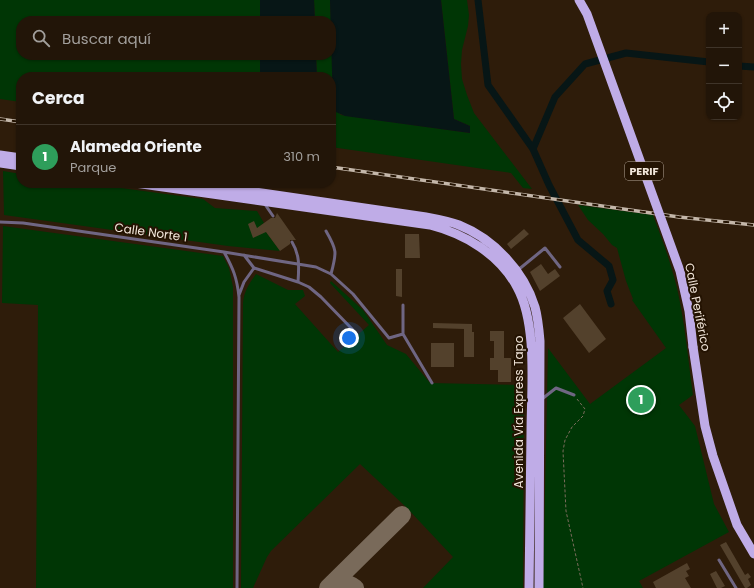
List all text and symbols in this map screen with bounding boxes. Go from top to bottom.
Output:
map controls [706,12,742,120]
button: + [706,12,742,48]
search box [16,16,336,60]
icon: search [30,27,52,49]
text: Buscar aquí [62,28,151,49]
button: − [706,48,742,84]
button: locate [706,84,742,120]
text: Cerca [32,86,85,110]
text: Alameda Oriente [70,136,202,157]
text: 1 [43,147,47,166]
text: 310 m [283,147,320,166]
text: Parque [70,158,116,177]
road number: PERIF [625,162,663,180]
street label: Calle Norte 1 [113,218,189,246]
street label: Calle Periférico [681,261,715,353]
your location [339,328,359,348]
street label: Avenida Vía Express Tapo [510,335,527,488]
pin: 1 [628,385,654,415]

